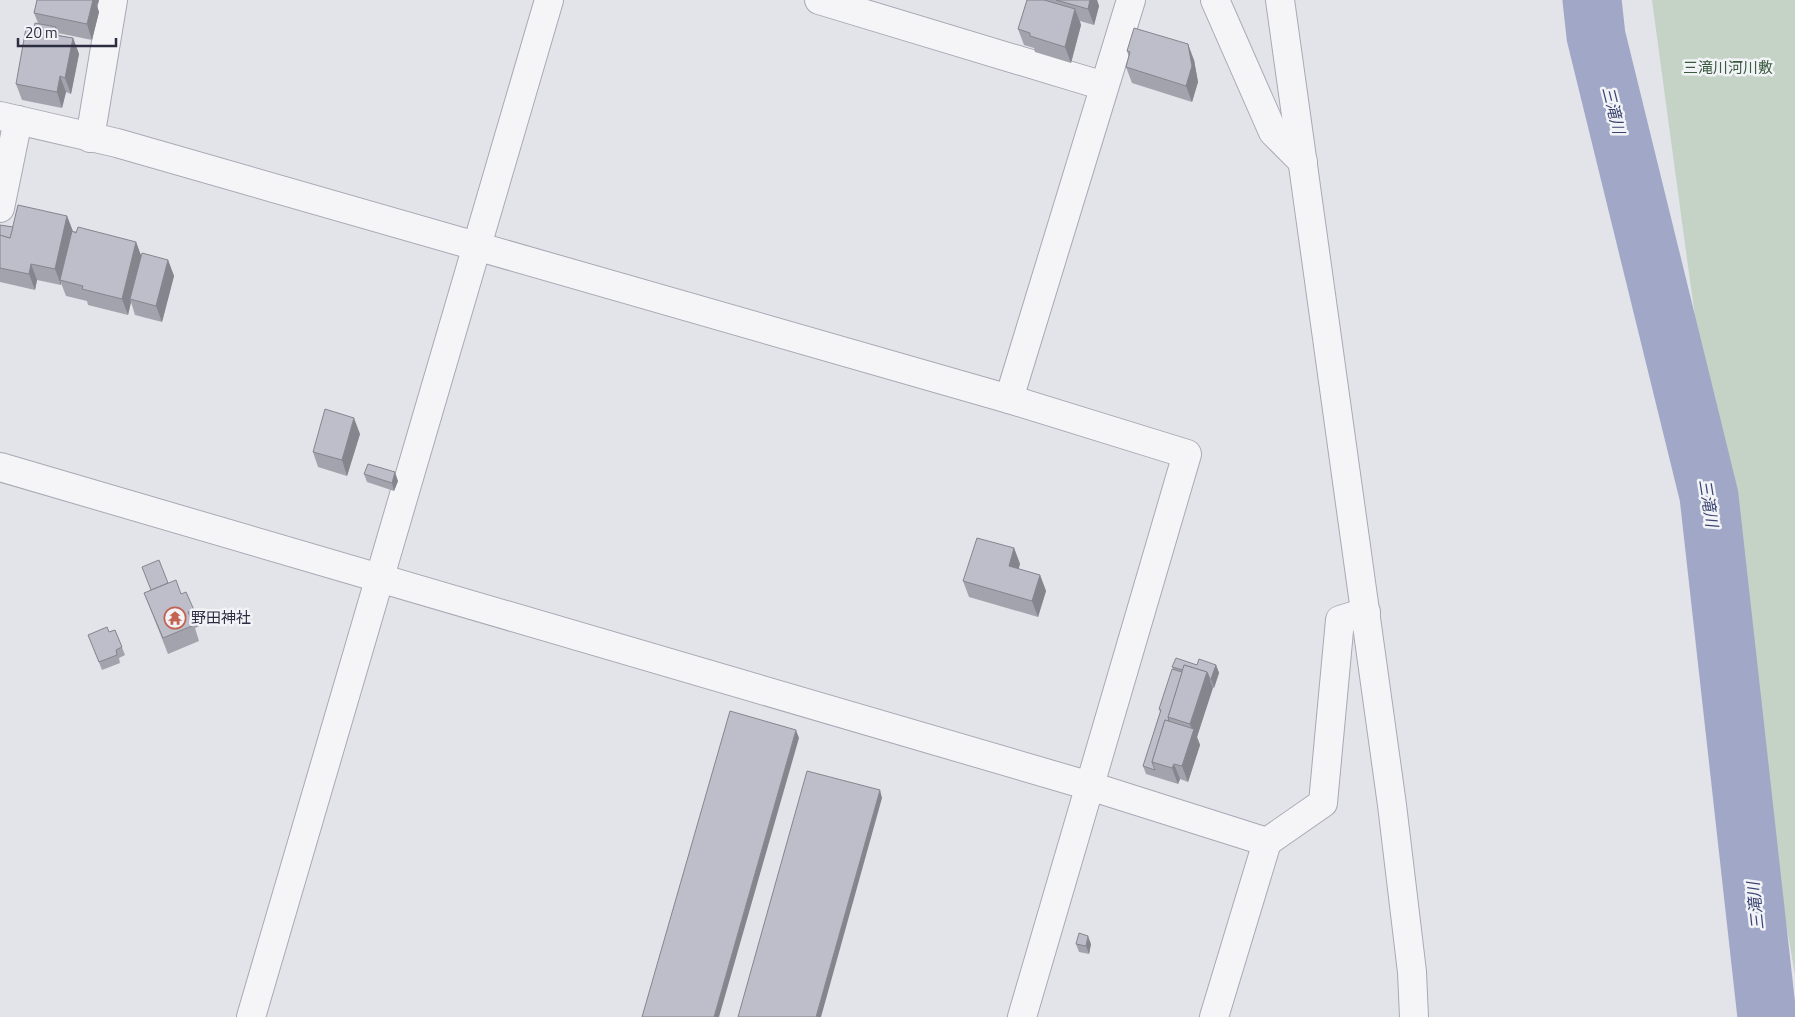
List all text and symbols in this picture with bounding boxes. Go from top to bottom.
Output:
scale bar [18,15,115,47]
text: 20 m [25,21,58,44]
park label: 三滝川河川敷 [1683,56,1773,79]
water label: 三滝川 [1597,84,1632,138]
water label: 三滝川 [1693,477,1725,531]
temple icon: 野田神社 [163,606,187,630]
place label: 野田神社 [191,606,251,629]
water label: 三滝川 [1740,879,1769,931]

